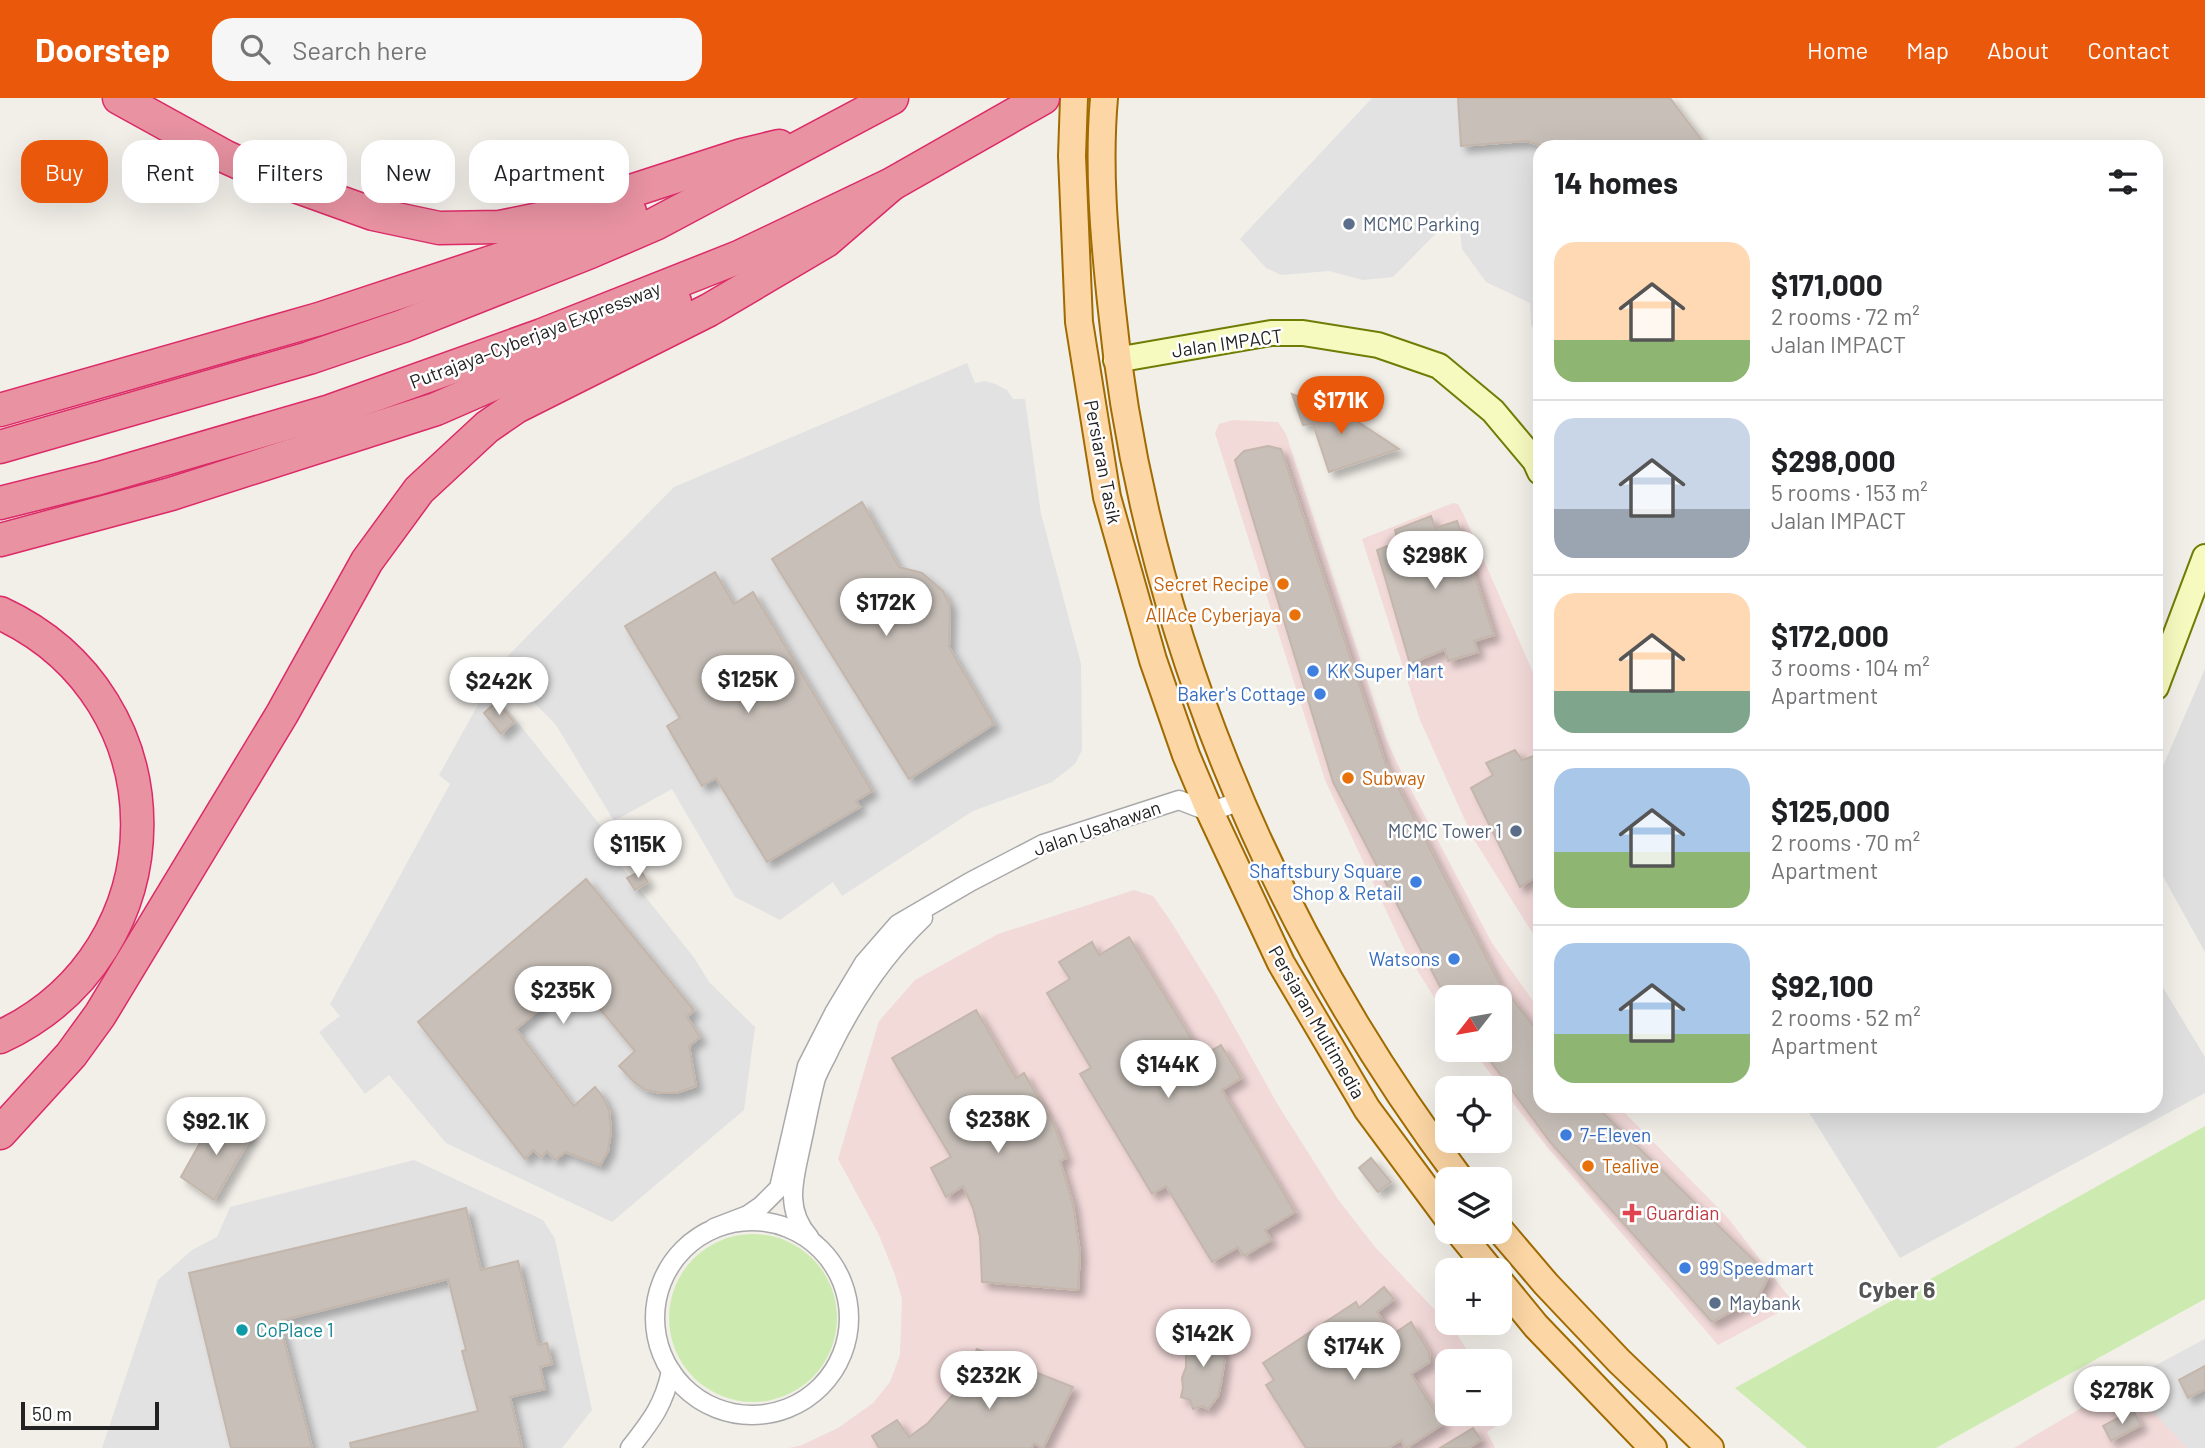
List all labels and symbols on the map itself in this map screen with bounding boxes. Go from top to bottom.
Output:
place label: MCMC Parking [1363,212,1480,235]
marker: MCMC Parking [1341,216,1357,232]
street label: Putrajaya–Cyberjaya Expressway [406,276,664,393]
street label: Jalan IMPACT [1170,323,1284,362]
pin: $171K [1292,376,1390,436]
street label: Persiaran Tasik [1080,398,1127,526]
pin: $298K [1386,532,1484,591]
place label: Secret Recipe [1153,572,1269,595]
marker: Secret Recipe [1275,576,1291,592]
pin: $172K [837,578,935,638]
place label: AllAce Cyberjaya [1146,603,1281,626]
marker: AllAce Cyberjaya [1287,607,1303,623]
pin: $125K [699,656,797,715]
pin: $242K [450,658,548,717]
place label: KK Super Mart [1327,659,1444,682]
marker: KK Super Mart [1305,663,1321,679]
place label: Baker's Cottage [1177,682,1306,705]
marker: Baker's Cottage [1312,686,1328,702]
place label: Subway [1362,766,1426,789]
marker: Subway [1340,770,1356,786]
street label: Jalan Usahawan [1030,795,1164,860]
place label: MCMC Tower 1 [1388,819,1502,842]
pin: $115K [589,820,687,880]
marker: MCMC Tower 1 [1508,823,1524,839]
place label: Shaftsbury Square Shop & Retail [1249,859,1402,904]
marker: Shaftsbury Square Shop & Retail [1408,874,1424,890]
street label: Persiaran Multimedia [1264,941,1371,1102]
place label: Watsons [1369,947,1440,970]
marker: Watsons [1446,951,1462,967]
pin: $235K [514,967,612,1026]
north arrow [1435,985,1512,1062]
pin: $144K [1119,1040,1217,1100]
pin: $238K [949,1096,1047,1155]
pin: $92.1K [159,1098,273,1157]
place label: 7-Eleven [1580,1123,1651,1146]
marker: 7-Eleven [1558,1127,1574,1143]
place label: Tealive [1602,1154,1659,1177]
marker: Tealive [1580,1158,1596,1174]
place label: Guardian [1646,1201,1720,1224]
marker: Guardian [1624,1205,1640,1221]
place label: 99 Speedmart [1699,1256,1814,1279]
marker: 99 Speedmart [1677,1260,1693,1276]
district label: Cyber 6 [1859,1275,1935,1303]
place label: Maybank [1729,1291,1801,1314]
marker: Maybank [1707,1295,1723,1311]
pin: $142K [1154,1310,1252,1369]
place label: CoPlace 1 [256,1318,334,1341]
marker: CoPlace 1 [234,1322,250,1338]
pin: $174K [1305,1322,1403,1382]
pin: $232K [940,1352,1038,1411]
pin: $278K [2073,1366,2171,1426]
scale bar [21,1399,159,1431]

